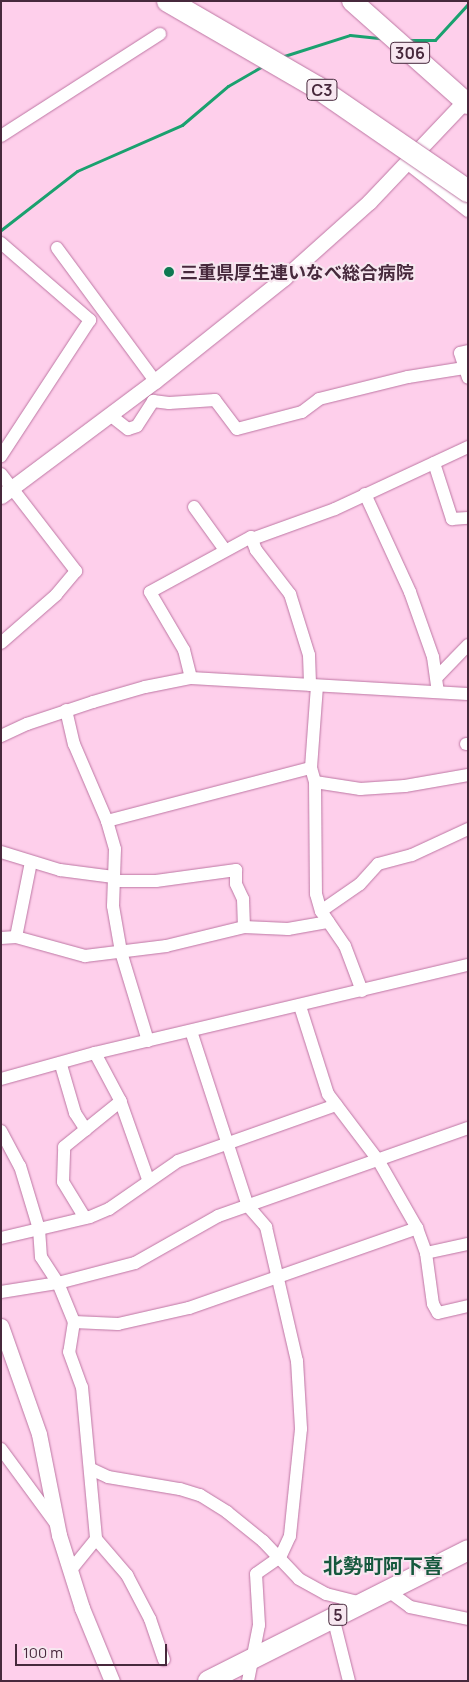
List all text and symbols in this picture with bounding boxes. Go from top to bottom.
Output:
road number: 306 [390,40,430,66]
road number: C3 [306,76,338,104]
place label: 三重県厚生連いなべ総合病院 [180,261,414,283]
marker: 三重県厚生連いなべ総合病院 [162,265,176,279]
district label: 北勢町阿下喜 [323,1553,443,1577]
road number: 5 [328,1602,348,1628]
scale bar [18,1634,170,1666]
text: 100 m [23,1642,63,1663]

